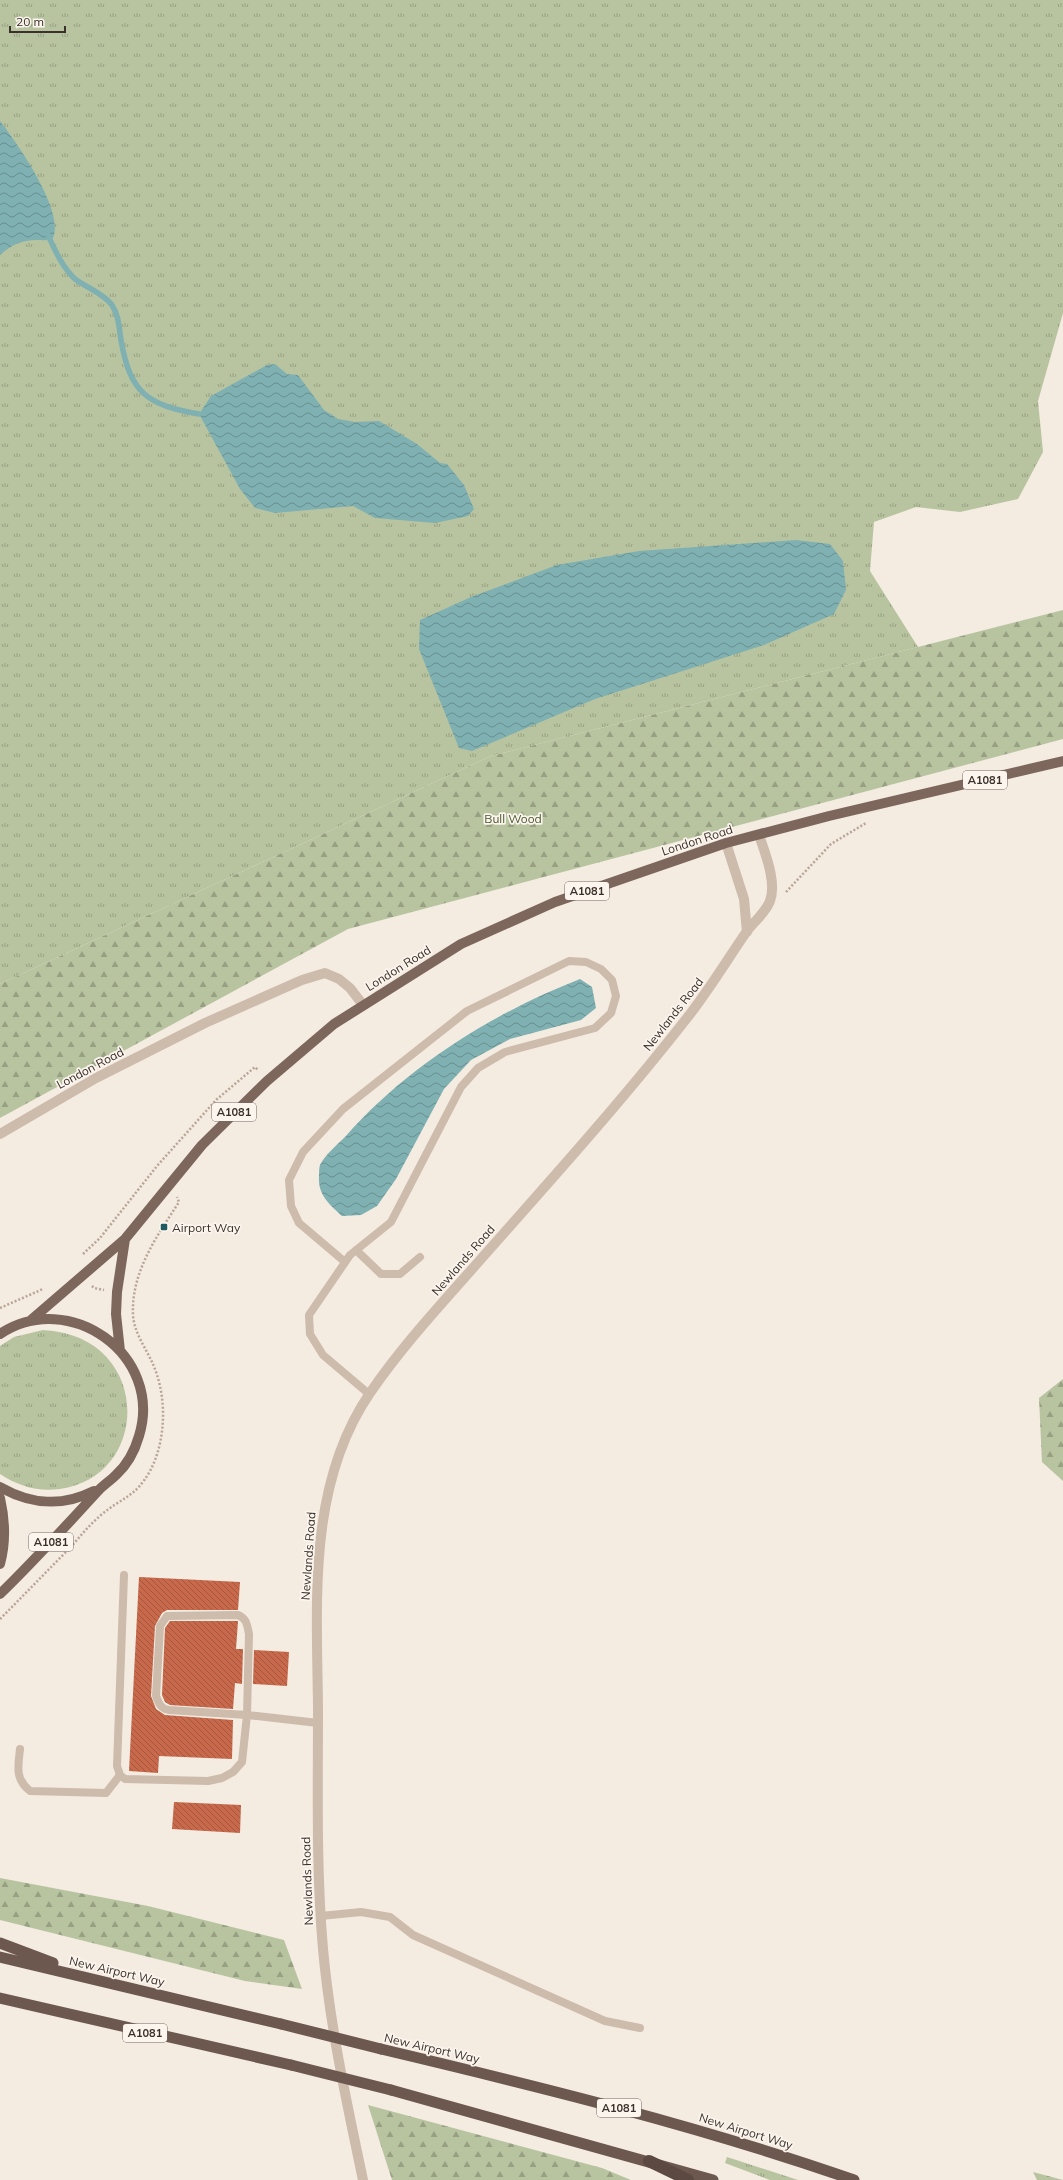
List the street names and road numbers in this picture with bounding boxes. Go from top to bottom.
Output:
road number: A1081 [963,771,1007,789]
street label: London Road [659,821,735,859]
road number: A1081 [565,882,609,900]
street label: London Road [363,942,433,994]
street label: Newlands Road [640,974,706,1054]
street label: London Road [54,1044,126,1092]
road number: A1081 [212,1103,256,1121]
street label: Newlands Road [428,1222,498,1298]
street label: Newlands Road [297,1511,319,1601]
road number: A1081 [29,1533,73,1551]
street label: Newlands Road [298,1836,316,1926]
street label: New Airport Way [68,1953,167,1989]
road number: A1081 [123,2024,167,2042]
street label: New Airport Way [383,2030,482,2066]
road number: A1081 [597,2099,641,2117]
street label: New Airport Way [697,2110,795,2153]

